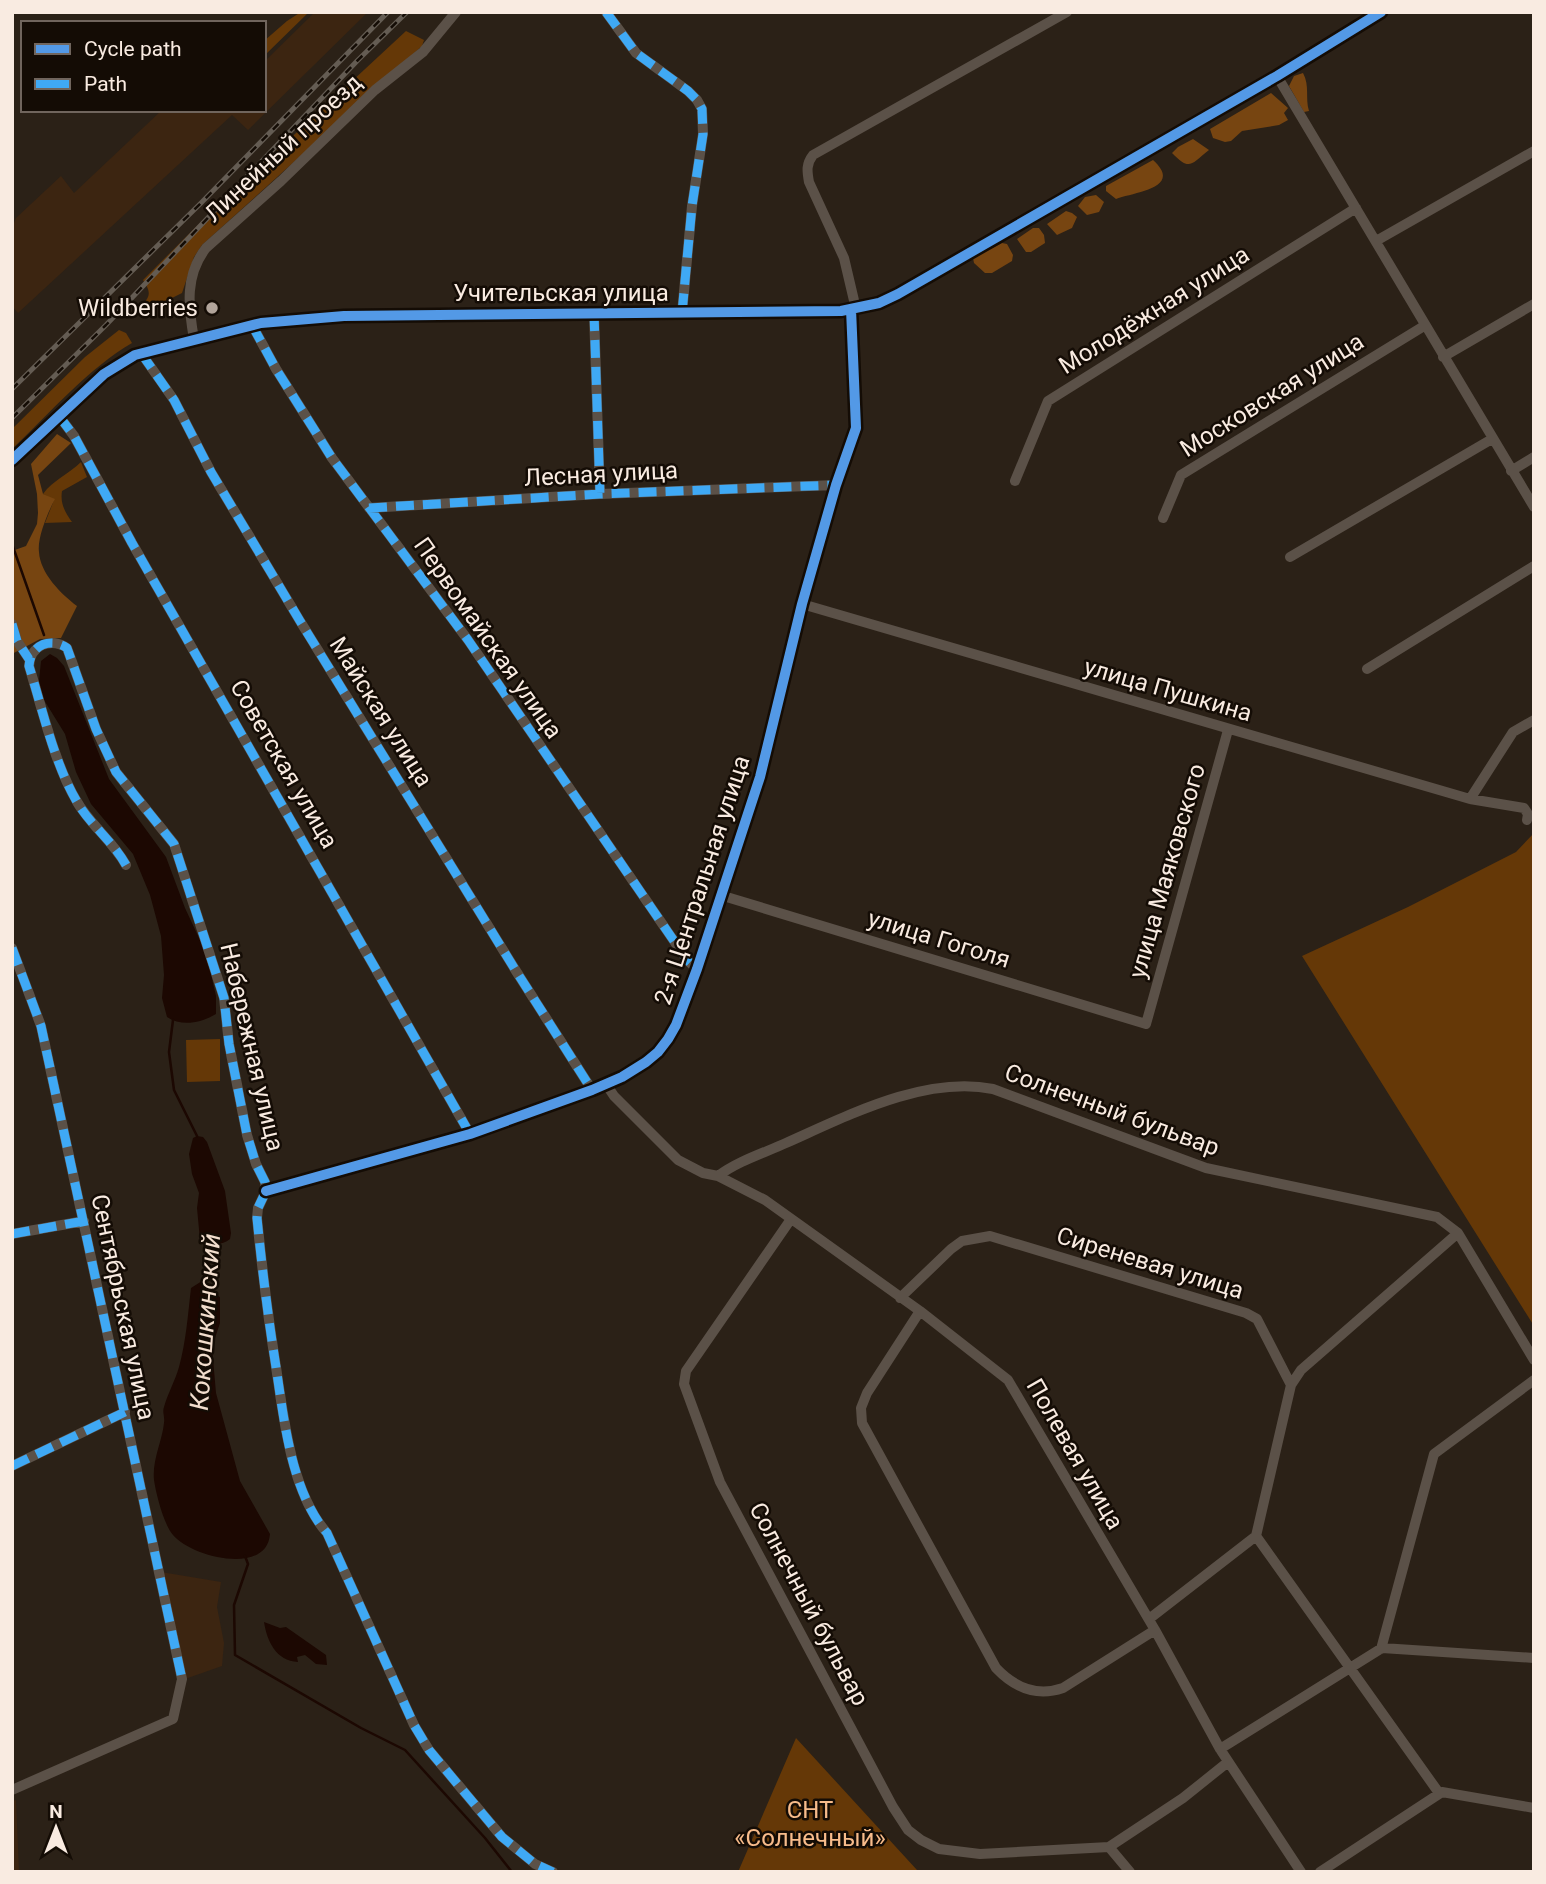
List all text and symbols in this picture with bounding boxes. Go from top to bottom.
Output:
legend [21,21,266,112]
text: Cycle path [84,37,182,61]
street label: Линейный проезд [199,68,367,228]
text: Path [84,72,127,96]
street label: Молодёжная улица [1054,240,1254,380]
street label: Учительская улица [453,279,669,307]
place label: Wildberries [78,294,198,322]
marker: Wildberries [204,300,220,316]
street label: Московская улица [1175,327,1369,463]
street label: Лесная улица [523,456,679,492]
street label: Первомайская улица [408,532,568,744]
street label: Майская улица [324,632,438,792]
street label: улица Пушкина [1081,653,1255,727]
street label: Советская улица [224,675,344,853]
street label: 2-я Центральная улица [648,752,756,1008]
street label: улица Маяковского [1123,761,1211,981]
street label: улица Гоголя [865,904,1013,974]
street label: Набережная улица [214,940,290,1154]
street label: Солнечный бульвар [1001,1058,1223,1162]
street label: Сентябрьская улица [85,1192,161,1422]
street label: Сиреневая улица [1053,1221,1247,1305]
water label: Кокошкинский [184,1233,226,1411]
street label: Полевая улица [1021,1374,1129,1534]
street label: Солнечный бульвар [744,1498,874,1710]
north arrow [21,1793,91,1863]
park label: СНТ «Солнечный» [734,1796,886,1852]
text: N [49,1800,63,1823]

